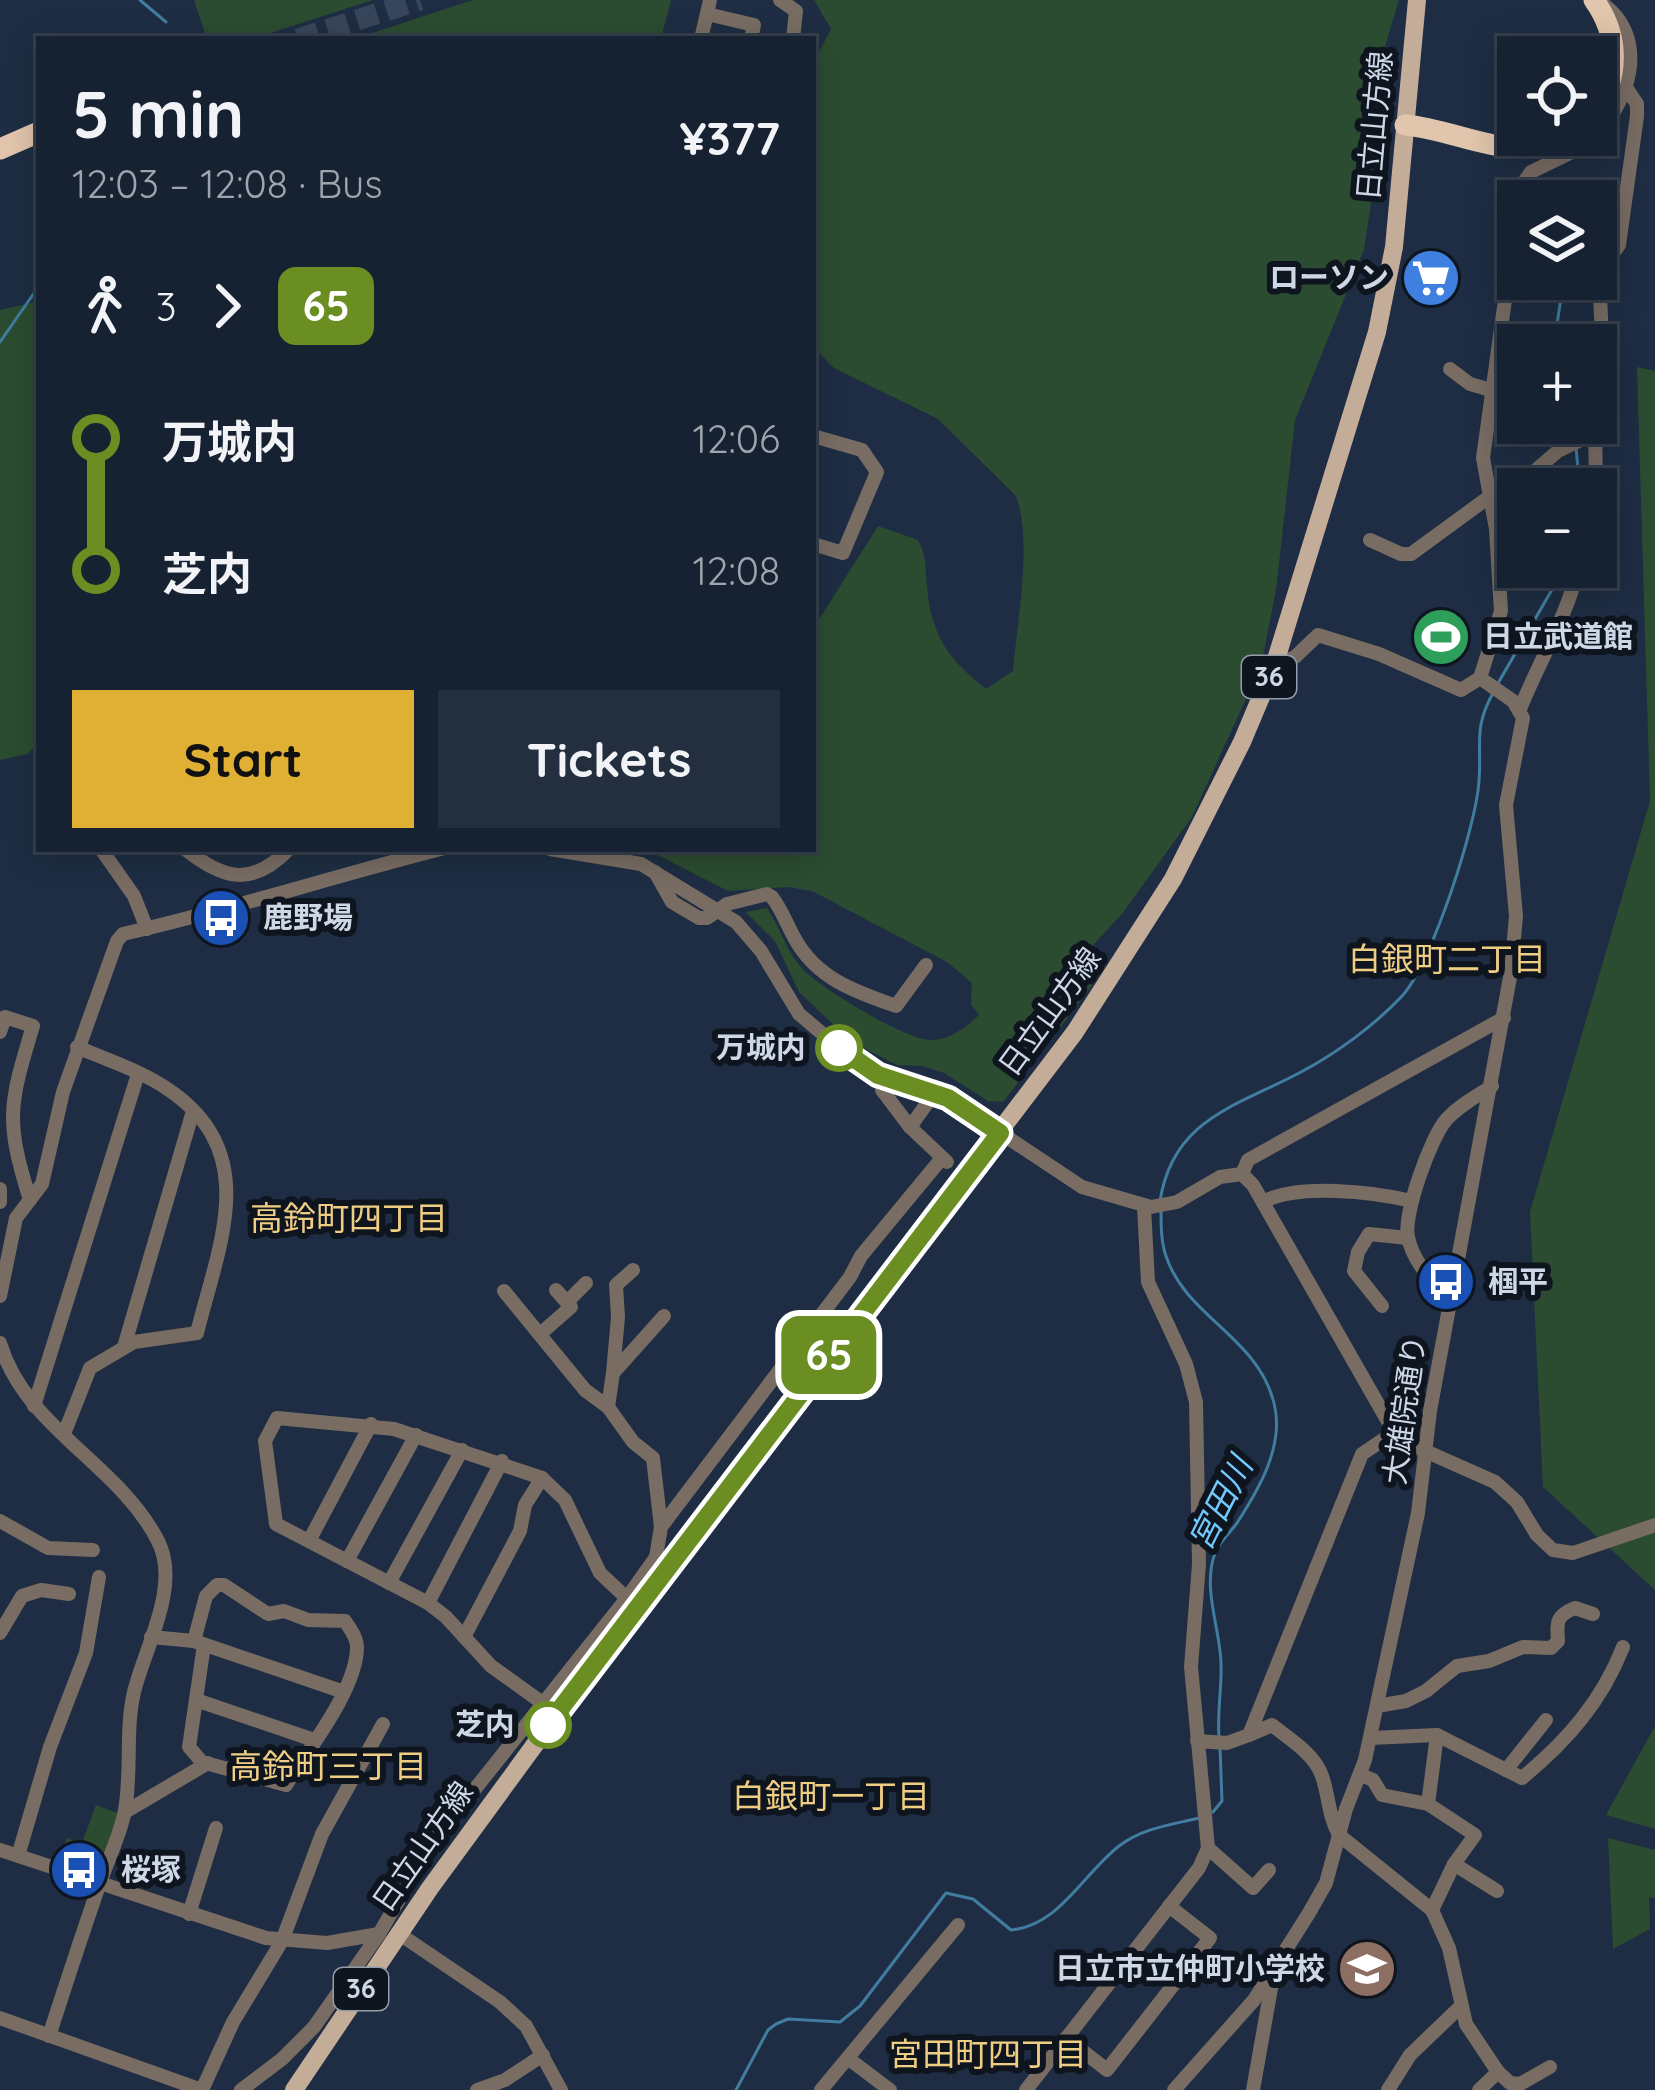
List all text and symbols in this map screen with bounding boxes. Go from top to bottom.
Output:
map controls [1497,36,1617,588]
button: locate [1497,36,1617,156]
street label: 日立山方線 [1349,50,1399,202]
text: 5 min [72,72,244,155]
text: ¥377 [680,110,780,166]
text: 12:03 – 12:08 · Bus [72,159,383,208]
button: layers [1497,180,1617,300]
supermarket icon: ローソン [1400,247,1462,309]
place label: ローソン [1269,258,1389,296]
icon: walk [72,273,138,339]
icon: forward [194,273,260,339]
text: 65 [302,279,350,332]
text: 3 [156,282,176,331]
button: + [1497,324,1617,444]
text: 万城内 [162,413,297,469]
text: 12:06 [692,414,780,463]
button: − [1497,468,1617,588]
text: 芝内 [162,545,252,601]
text: 12:08 [692,546,780,595]
sports icon: 日立武道館 [1410,606,1472,668]
place label: 日立武道館 [1483,617,1633,655]
road number: 36 [1242,656,1296,698]
button: Start [72,690,414,828]
button: Tickets [438,690,780,828]
bus stop icon: 鹿野場 [190,887,252,949]
place label: 鹿野場 [263,898,353,936]
district label: 白銀町二丁目 [1348,938,1546,979]
street label: 日立山方線 [990,940,1109,1083]
marker: 万城内 [817,1026,861,1070]
place label: 万城内 [716,1028,806,1066]
district label: 高鈴町四丁目 [250,1197,448,1238]
bus stop icon: 椢平 [1415,1251,1477,1313]
place label: 椢平 [1488,1262,1548,1300]
line badge: 65 [775,1316,883,1394]
text: 65 [805,1328,853,1381]
street label: 大雄院通り [1375,1333,1433,1487]
water label: 宮田川 [1179,1447,1262,1556]
marker: 芝内 [526,1703,570,1747]
place label: 芝内 [455,1705,515,1743]
district label: 高鈴町三丁目 [229,1745,427,1786]
street label: 日立山方線 [364,1774,481,1919]
district label: 白銀町一丁目 [732,1775,930,1816]
bus stop icon: 桜塚 [48,1839,110,1901]
place label: 桜塚 [121,1850,181,1888]
school or university icon: 日立市立仲町小学校 [1336,1938,1398,2000]
place label: 日立市立仲町小学校 [1055,1949,1325,1987]
road number: 36 [334,1968,388,2010]
district label: 宮田町四丁目 [889,2033,1087,2074]

